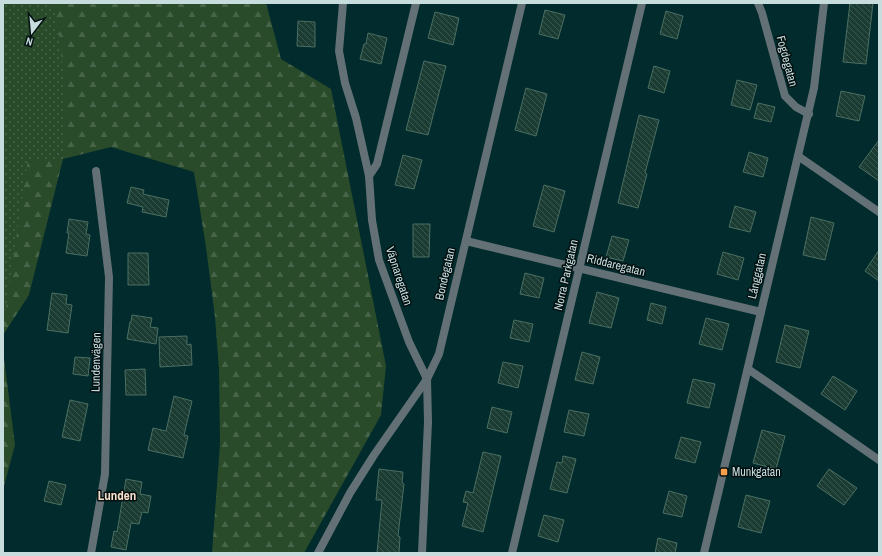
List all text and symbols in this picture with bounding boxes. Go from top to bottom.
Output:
north arrow [12,12,52,52]
text: N [24,34,34,49]
street label: Fogdegatan [773,34,801,88]
street label: Norra Parkgatan [550,238,582,312]
street label: Väpnaregatan [382,244,416,308]
street label: Bondegatan [431,246,459,302]
street label: Riddaregatan [585,250,647,280]
street label: Långgatan [744,252,770,300]
street label: Lundenvägen [87,332,105,392]
place label: Munkgatan [732,464,781,480]
marker: Munkgatan [719,467,729,477]
district label: Lunden [98,487,136,504]

